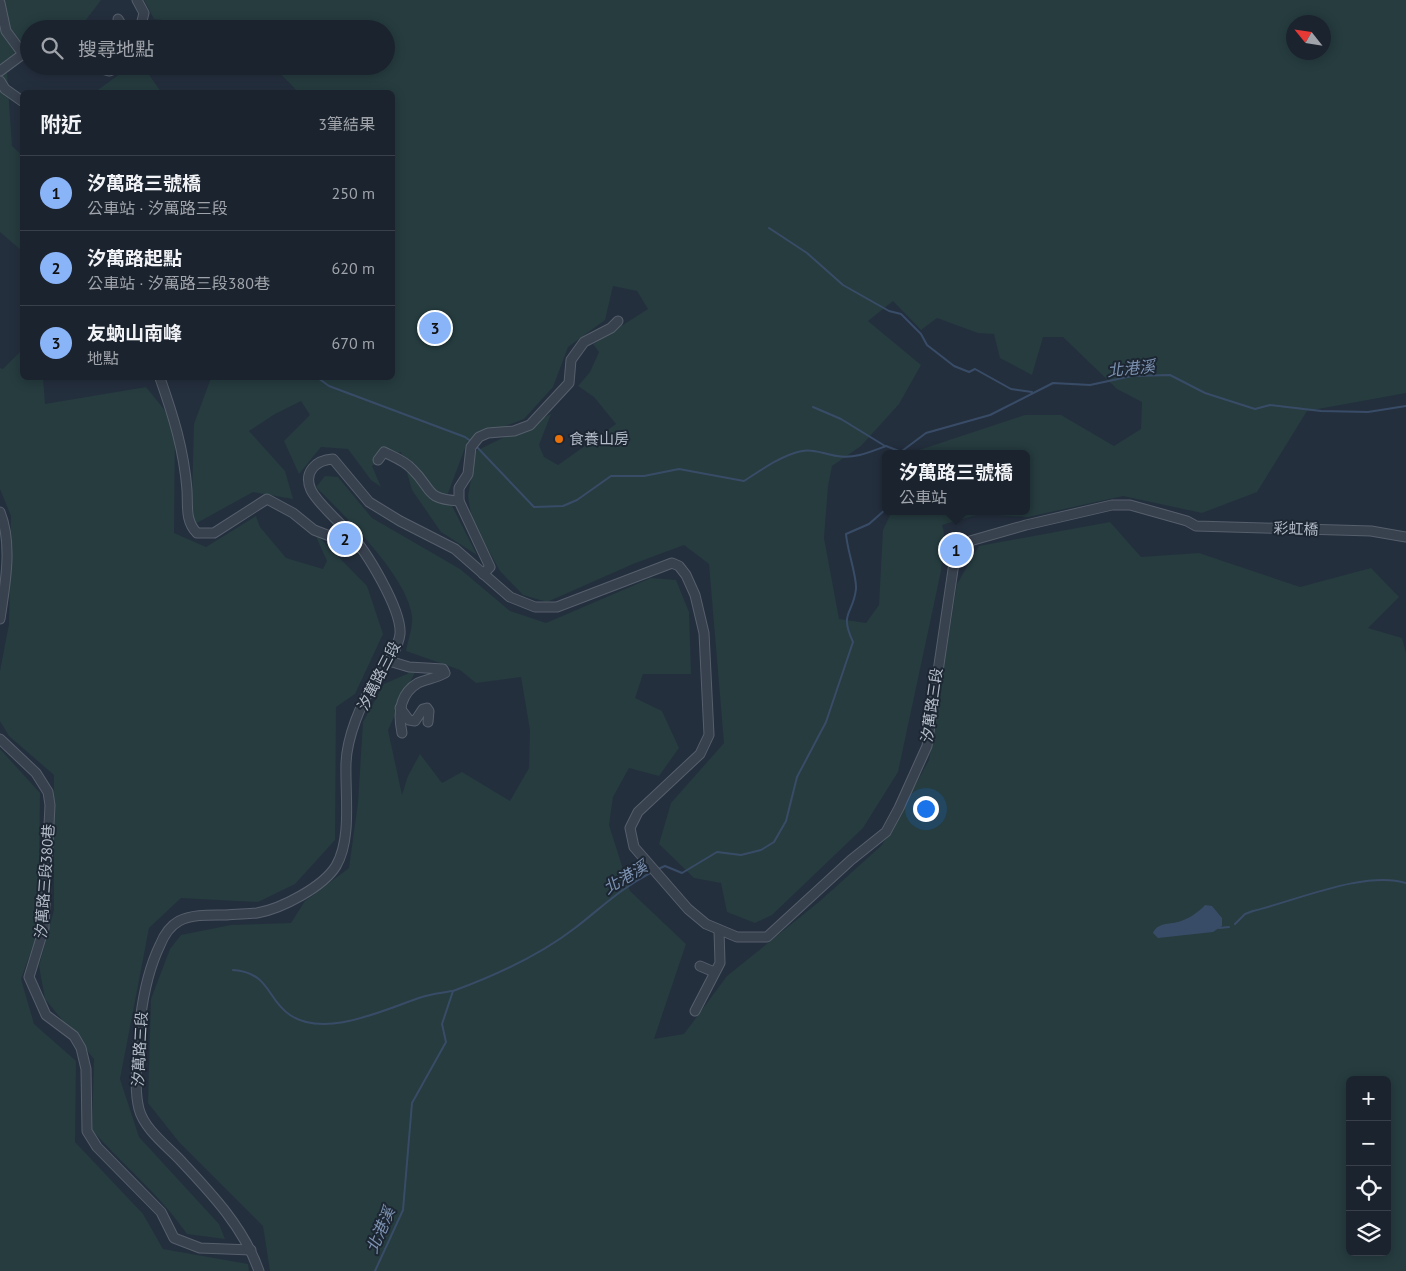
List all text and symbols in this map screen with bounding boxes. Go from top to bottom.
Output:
north arrow [1286,15,1331,60]
search box [20,20,395,75]
icon: search [38,34,66,62]
text: 搜尋地點 [78,37,154,61]
text: 附近 [40,111,82,138]
text: 3筆結果 [318,114,375,134]
text: 汐萬路三號橋 [87,171,201,195]
text: 1 [51,183,61,203]
text: 250 m [332,183,375,203]
text: 公車站 · 汐萬路三段 [87,198,228,218]
text: 汐萬路起點 [87,246,182,270]
text: 2 [51,258,61,278]
text: 620 m [332,258,375,278]
text: 公車站 · 汐萬路三段380巷 [87,273,270,293]
pin: 3 [419,309,451,347]
text: 友蚋山南峰 [87,321,182,345]
text: 3 [51,333,61,353]
text: 670 m [332,333,375,353]
text: 地點 [87,348,119,368]
water label: 北港溪 [1106,355,1158,380]
place label: 食養山房 [569,429,629,448]
marker: 食養山房 [553,433,565,445]
popup [882,450,1030,515]
text: 汐萬路三號橋 [899,460,1013,484]
text: 公車站 [899,487,947,507]
street label: 彩虹橋 [1273,518,1319,539]
pin: 2 [329,520,361,558]
pin: 1 [940,531,972,569]
street label: 汐萬路三段 [353,638,404,714]
street label: 汐萬路三段 [917,666,946,743]
your location [913,796,939,822]
street label: 汐萬路三段380巷 [31,823,58,939]
water label: 北港溪 [599,855,652,898]
street label: 汐萬路三段 [128,1011,151,1087]
map controls [1346,1076,1391,1256]
button: + [1346,1076,1391,1121]
button: − [1346,1121,1391,1166]
button: locate [1346,1166,1391,1211]
water label: 北港溪 [361,1202,399,1256]
button: layers [1346,1211,1391,1256]

